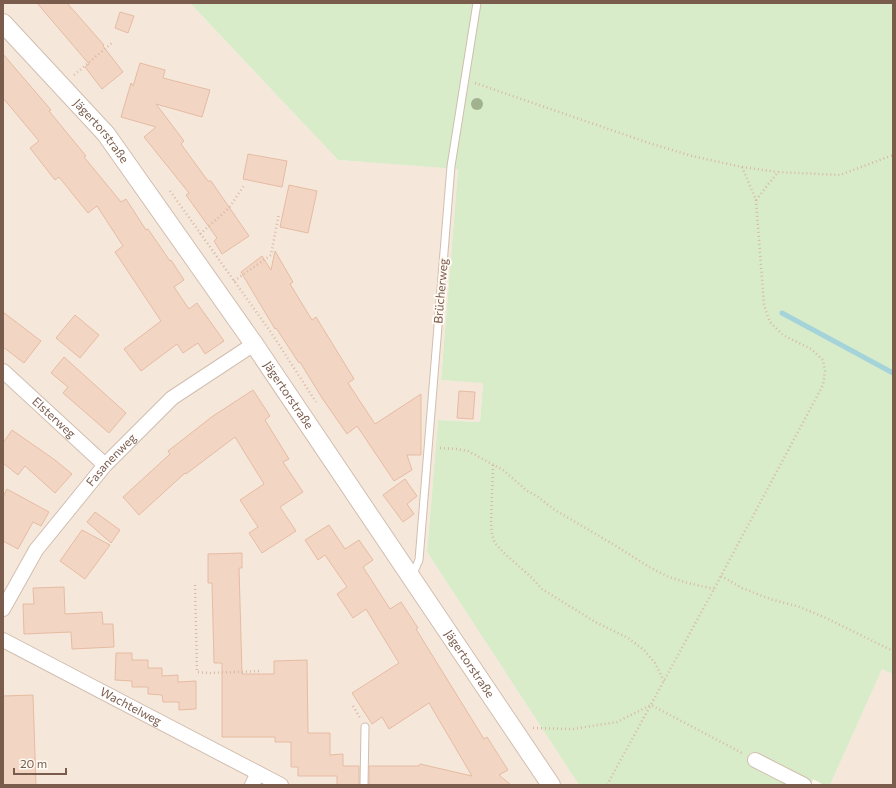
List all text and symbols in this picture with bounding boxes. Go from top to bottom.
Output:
street label: Jägertorstraße [70,96,132,165]
street label: Brücherweg [430,257,450,324]
street label: Jägertorstraße [261,358,317,431]
street label: Elsterweg [30,394,79,441]
street label: Fasanenweg [83,430,139,489]
street label: Jägertorstraße [442,627,498,700]
street label: Wachtelweg [98,684,165,728]
scale bar [14,750,66,776]
text: 20 m [20,756,47,770]

